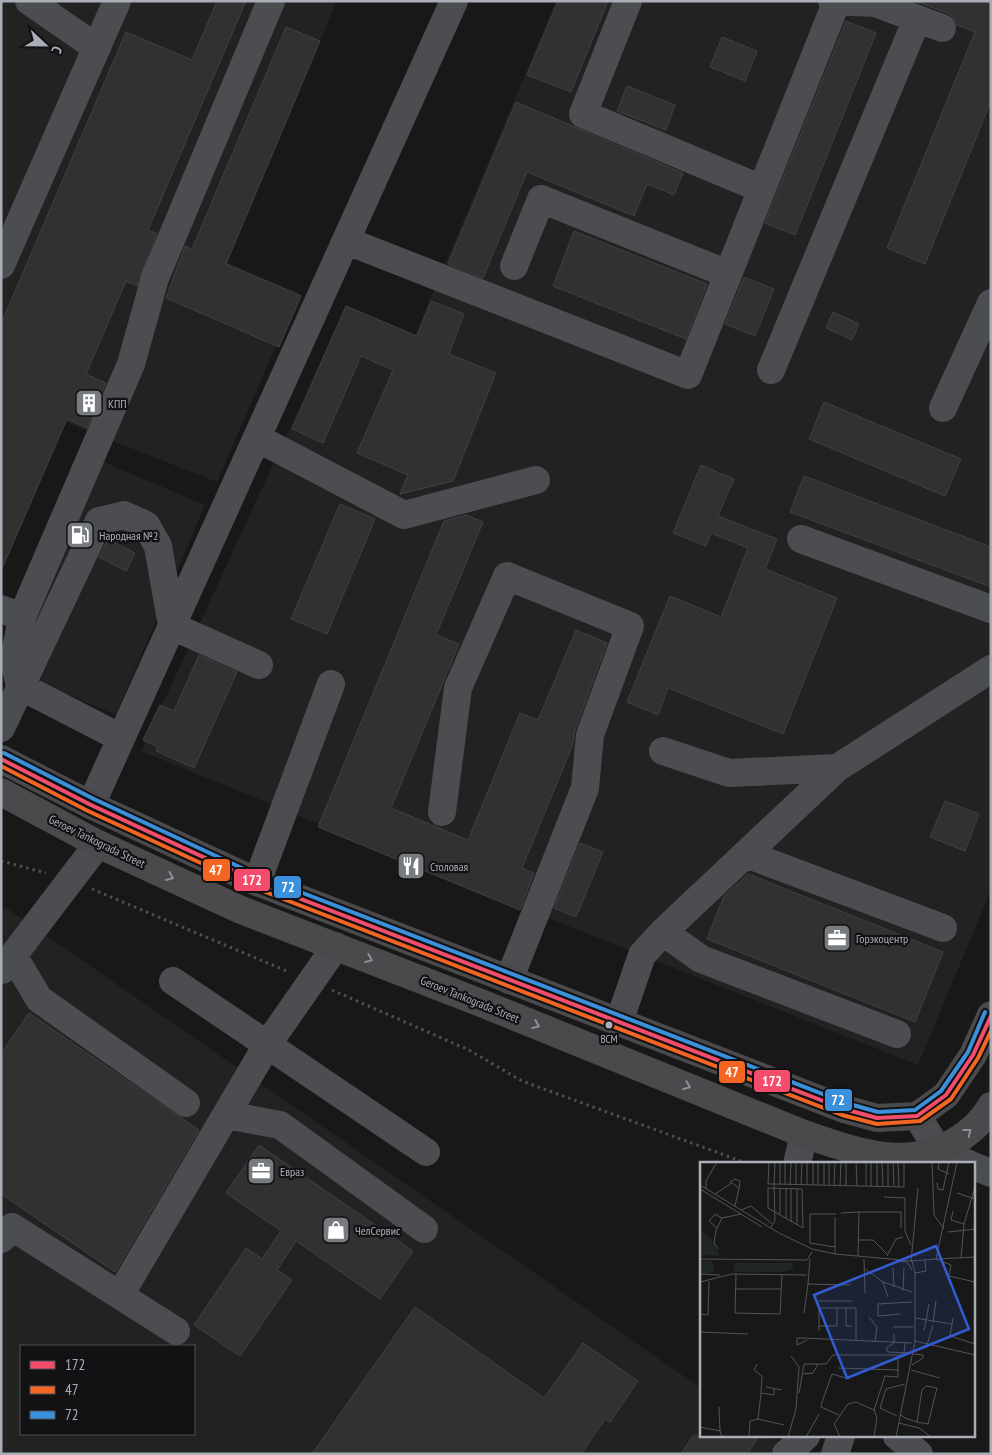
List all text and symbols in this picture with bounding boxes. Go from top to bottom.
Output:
north arrow [20,20,70,70]
text: С [47,44,67,57]
building icon: КПП [74,388,104,418]
place label: КПП [108,396,127,411]
fuel station icon: Народная №2 [65,520,95,550]
place label: Народная №2 [99,528,158,543]
street label: Geroev Tankograda Street [46,811,148,871]
restaurant icon: Столовая [396,851,426,881]
line badge: 47 [202,858,231,882]
place label: Столовая [430,859,468,874]
text: 47 [209,861,223,879]
line badge: 172 [233,868,271,892]
one-way arrow [165,871,174,881]
text: 172 [242,871,262,889]
line badge: 72 [273,875,302,899]
text: 72 [281,878,295,896]
office icon: Горэкоцентр [822,923,852,953]
place label: Горэкоцентр [856,931,908,946]
one-way arrow [364,953,372,963]
street label: Geroev Tankograda Street [418,972,522,1026]
one-way arrow [531,1019,540,1030]
marker: ВСМ [604,1020,614,1030]
place label: ВСМ [600,1032,618,1046]
line badge: 47 [718,1060,746,1084]
text: 47 [725,1063,739,1081]
line badge: 172 [753,1069,791,1093]
text: 172 [762,1072,782,1090]
one-way arrow [682,1081,690,1091]
line badge: 72 [824,1088,853,1112]
text: 72 [831,1091,845,1109]
one-way arrow [962,1129,971,1137]
office icon: Евраз [246,1156,276,1186]
inset map [700,1162,974,1438]
place label: Евраз [280,1164,304,1179]
shop icon: ЧелСервис [321,1215,351,1245]
place label: ЧелСервис [355,1223,401,1238]
legend [20,1345,195,1435]
text: 172 [65,1355,85,1374]
text: 47 [65,1380,79,1399]
text: 72 [65,1405,79,1424]

